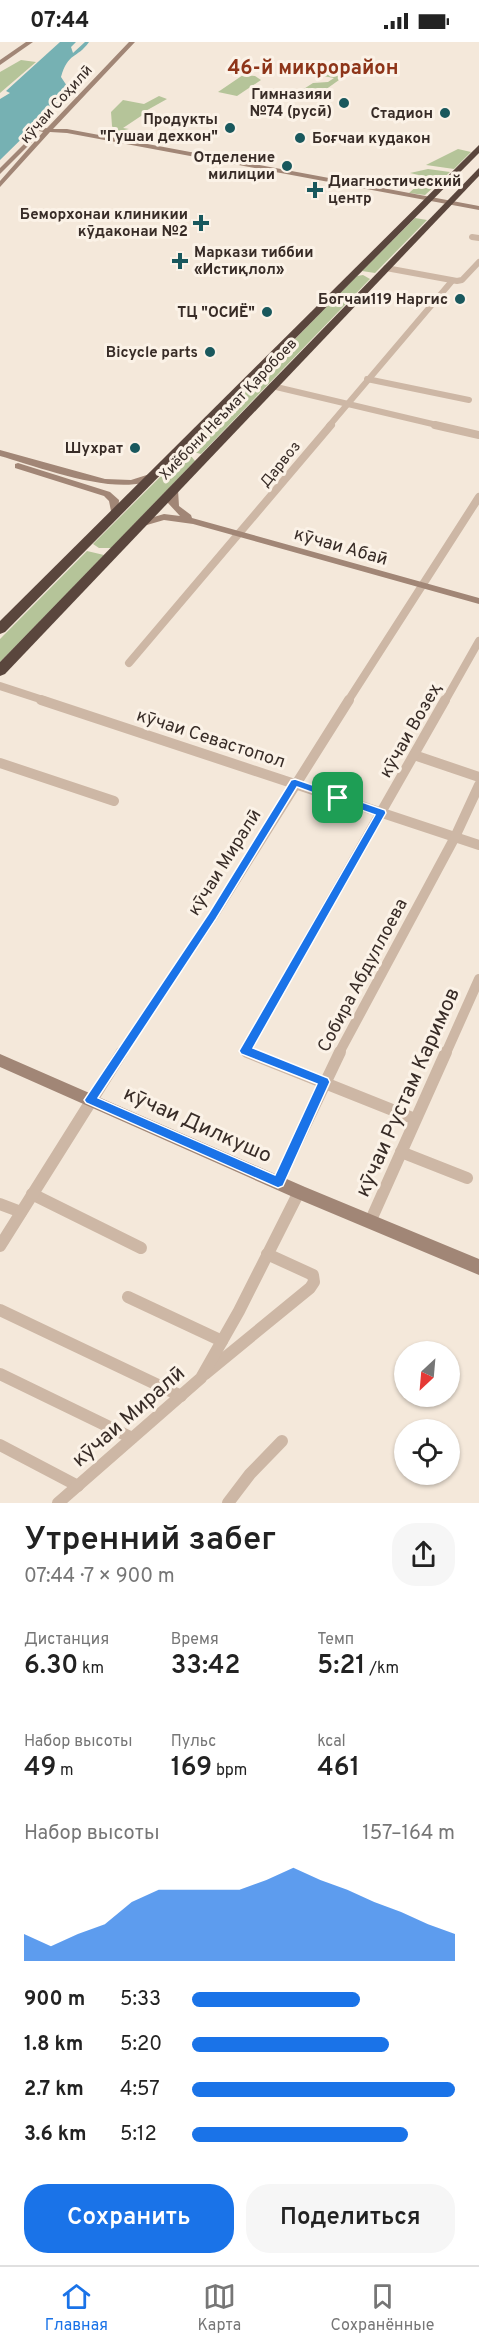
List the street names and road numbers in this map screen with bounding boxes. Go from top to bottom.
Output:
street label: кӯчаи Соҳилӣ [17,62,97,148]
street label: Хиёбони Неъмат Қаробоев [156,335,302,485]
street label: Дарвоз [257,438,306,492]
street label: кӯчаи Абаӣ [291,523,390,572]
street label: кӯчаи Возеҳ [375,679,448,782]
street label: кӯчаи Севастопол [133,705,288,774]
street label: кӯчаи Миралӣ [183,805,267,920]
street label: Собира Абдуллоева [313,895,414,1057]
street label: кӯчаи Рустам Каримов [350,984,467,1202]
street label: кӯчаи Дилкушо [119,1081,276,1170]
street label: кӯчаи Миралӣ [67,1360,191,1474]

